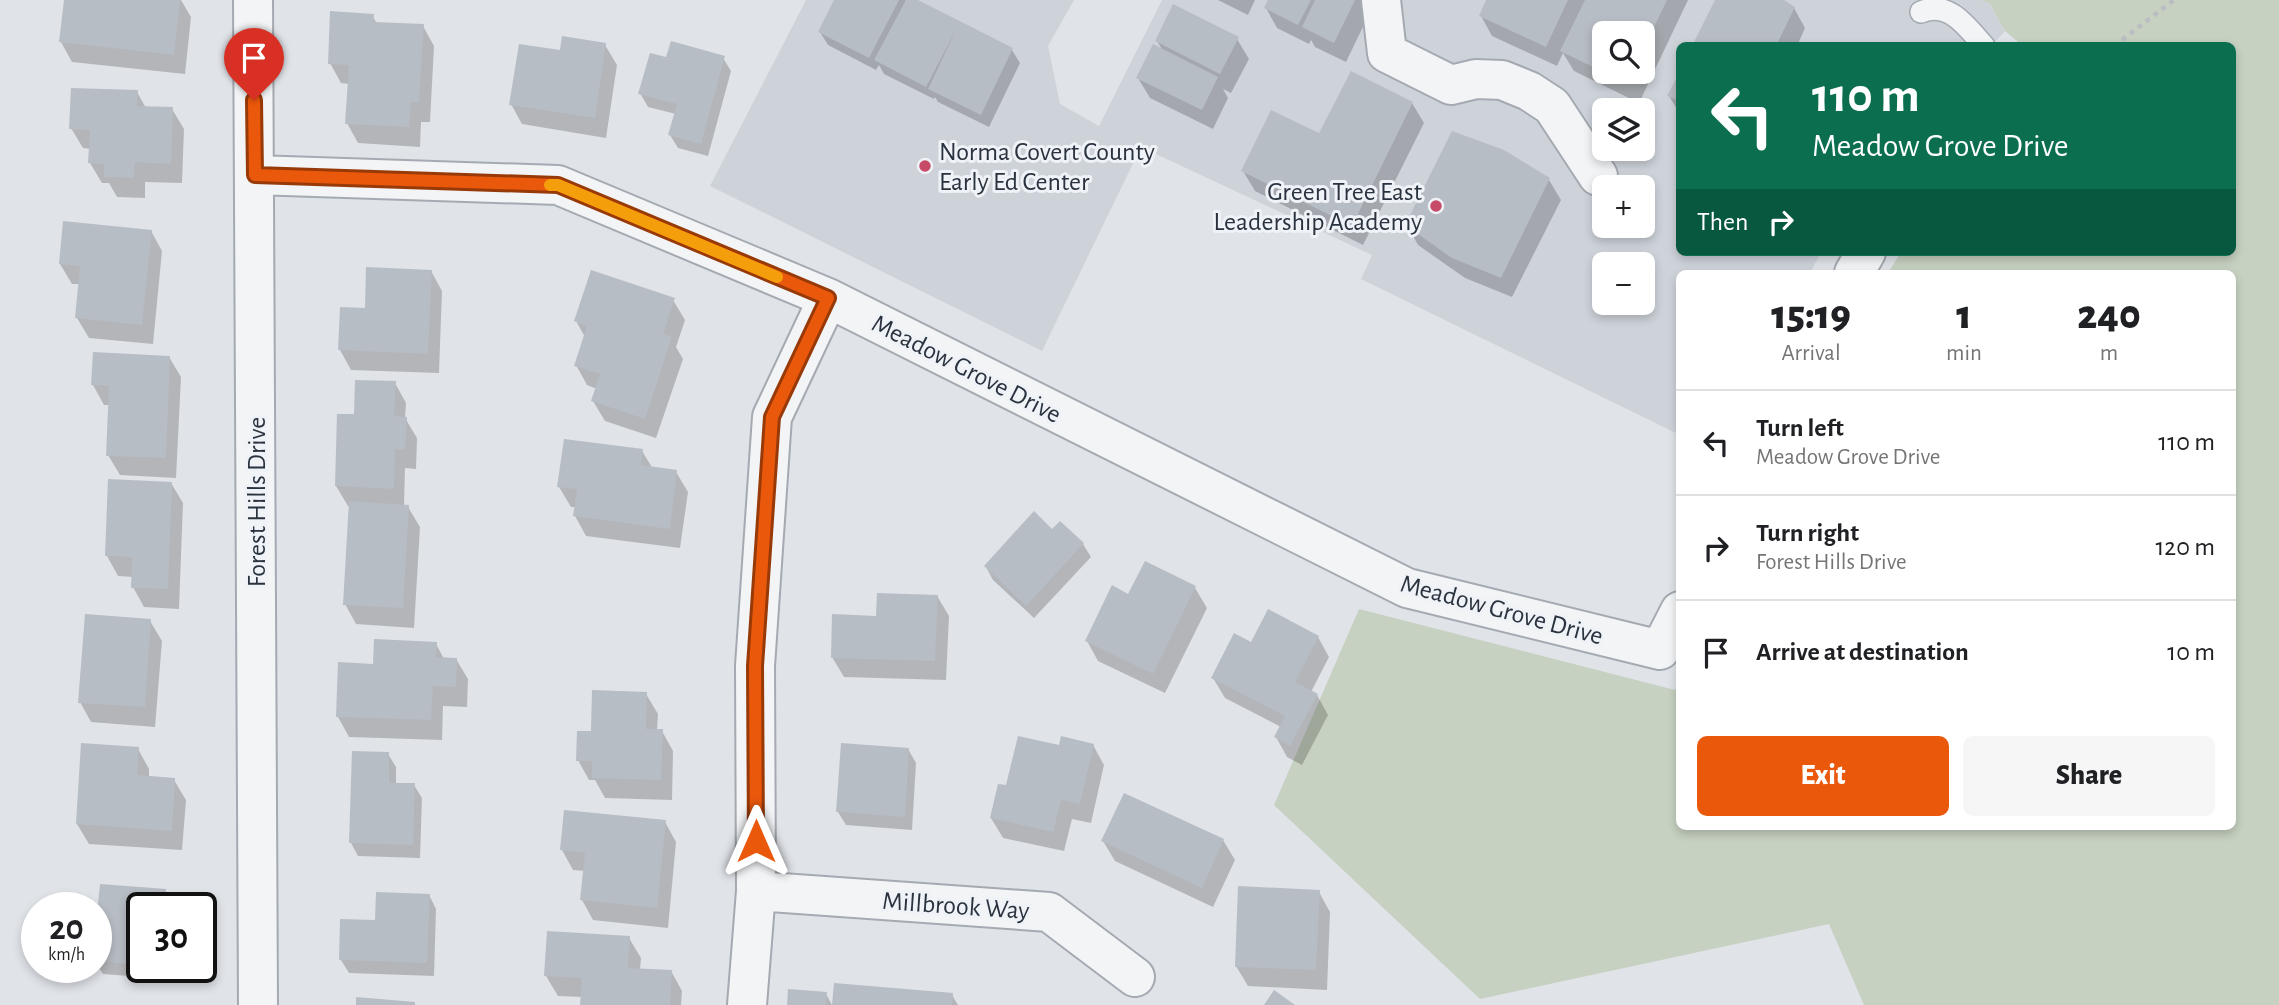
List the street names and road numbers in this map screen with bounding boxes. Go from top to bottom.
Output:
street label: Meadow Grove Drive [868,310,1065,428]
street label: Forest Hills Drive [244,417,270,587]
street label: Meadow Grove Drive [1398,570,1606,650]
street label: Millbrook Way [881,888,1030,924]

